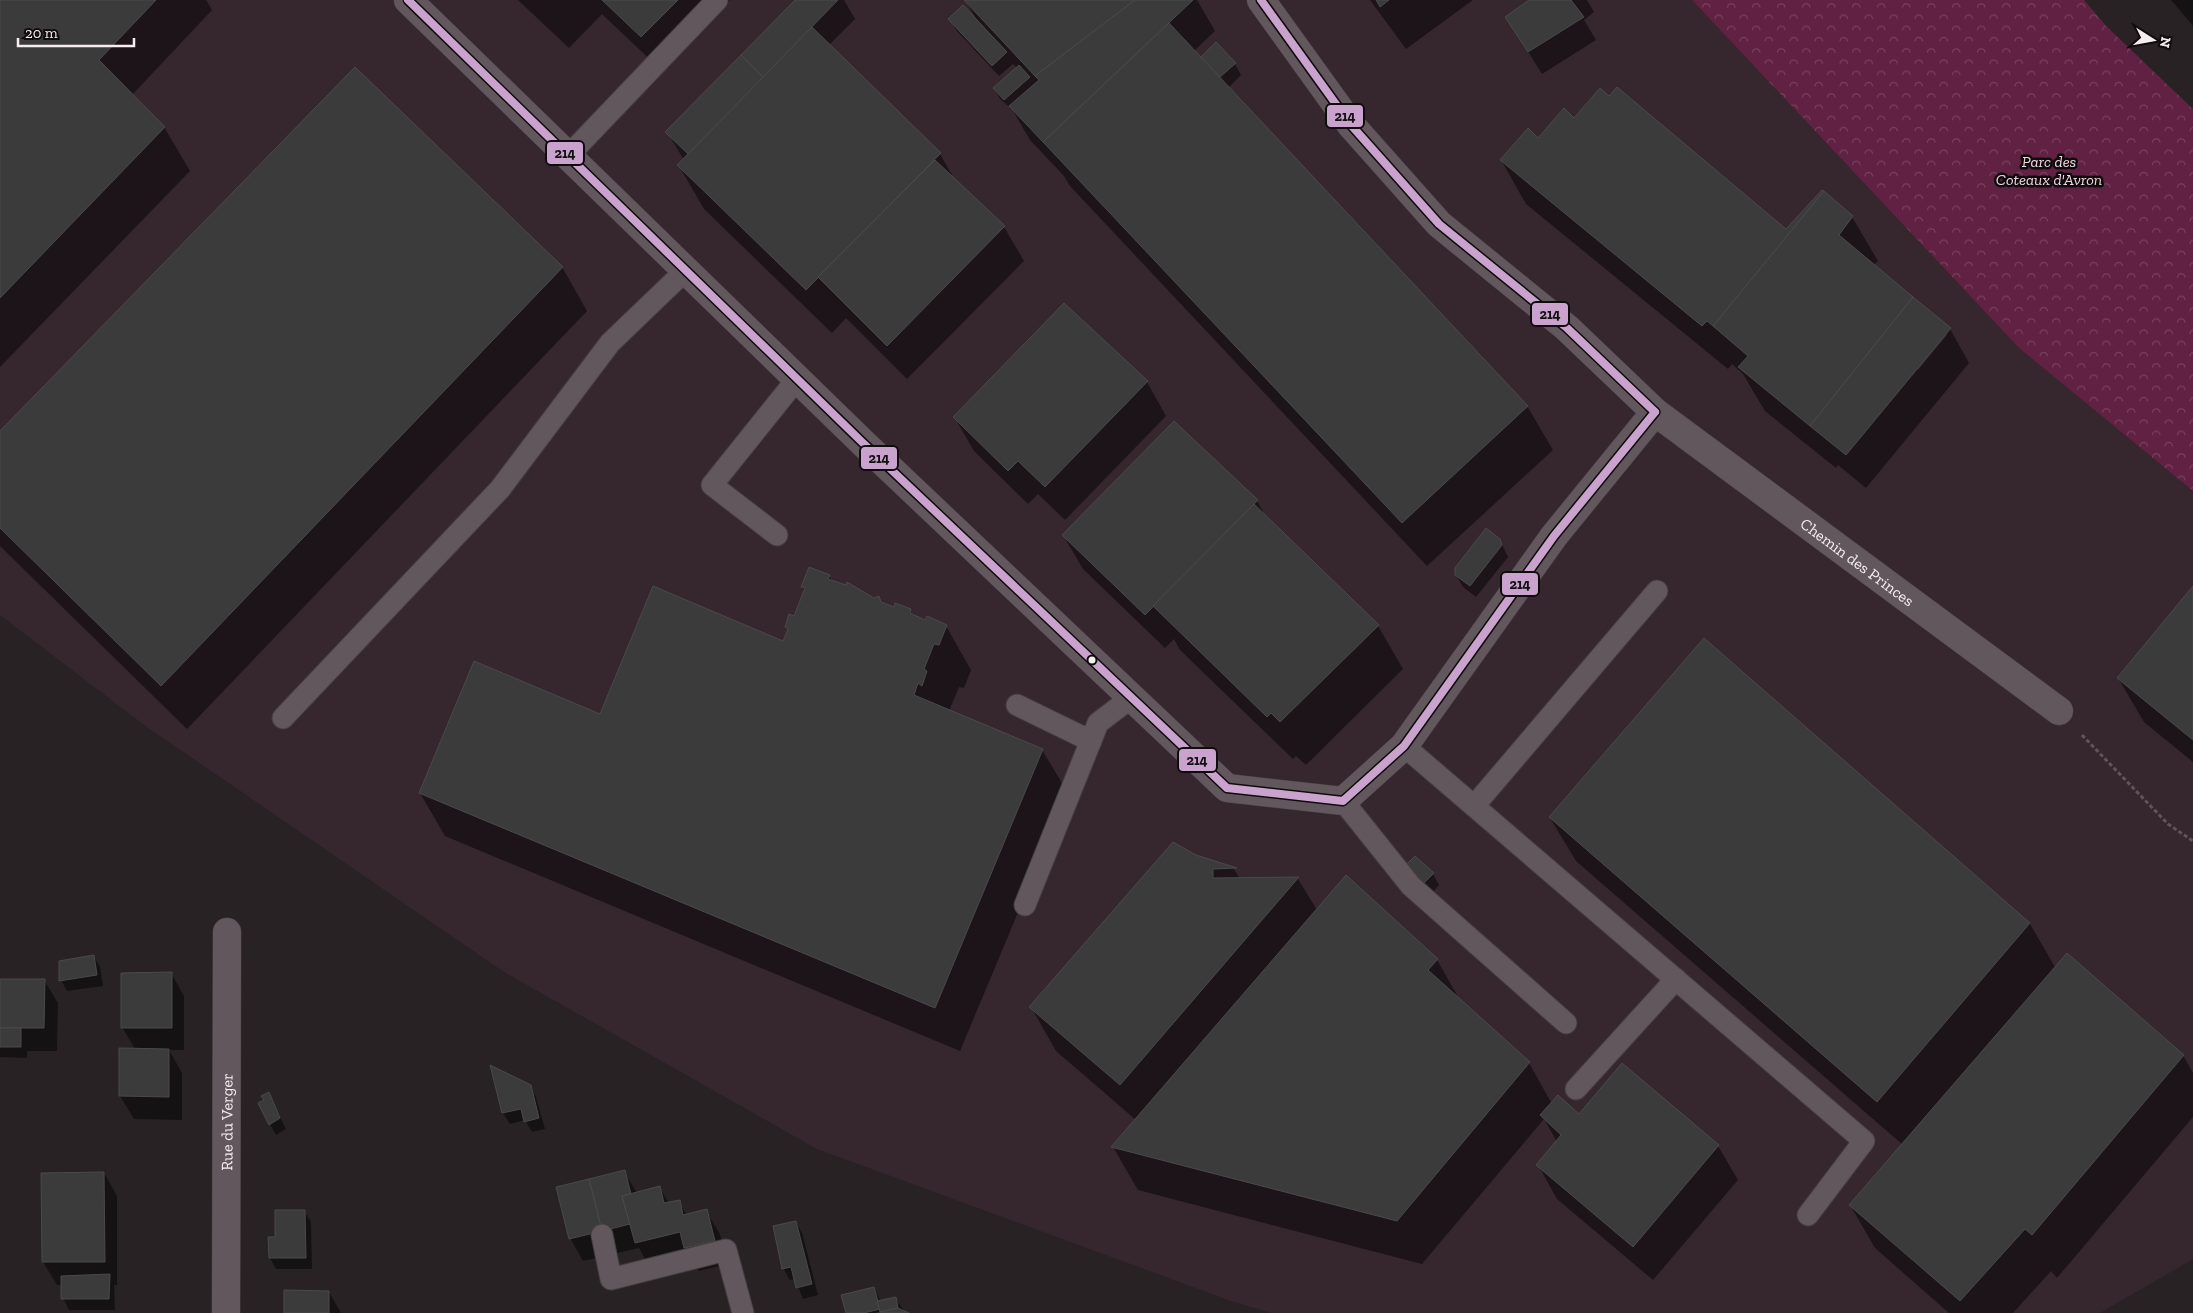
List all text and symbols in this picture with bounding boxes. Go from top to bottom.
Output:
scale bar [18,15,134,47]
north arrow [2128,15,2178,65]
text: 20 m [25,24,58,42]
text: N [2156,36,2175,50]
line badge: 214 [1326,104,1364,128]
text: 214 [1334,108,1356,125]
line badge: 214 [546,141,584,165]
text: 214 [554,145,576,162]
park label: Parc des Coteaux d'Avron [1996,152,2102,189]
line badge: 214 [1531,302,1569,326]
text: 214 [1539,306,1561,323]
line badge: 214 [860,446,898,470]
text: 214 [868,450,890,467]
street label: Chemin des Princes [1797,514,1918,611]
line badge: 214 [1501,572,1539,596]
text: 214 [1509,576,1531,593]
unlabelled marker [1087,655,1097,665]
line badge: 214 [1178,748,1217,772]
text: 214 [1186,752,1208,769]
street label: Rue du Verger [217,1073,237,1171]

